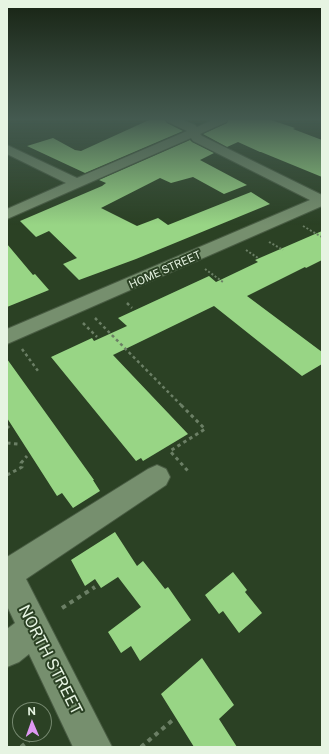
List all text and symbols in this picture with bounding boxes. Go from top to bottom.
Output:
street label: HOME STREET [127,248,203,292]
street label: NORTH STREET [14,602,86,718]
north arrow [12,702,52,742]

